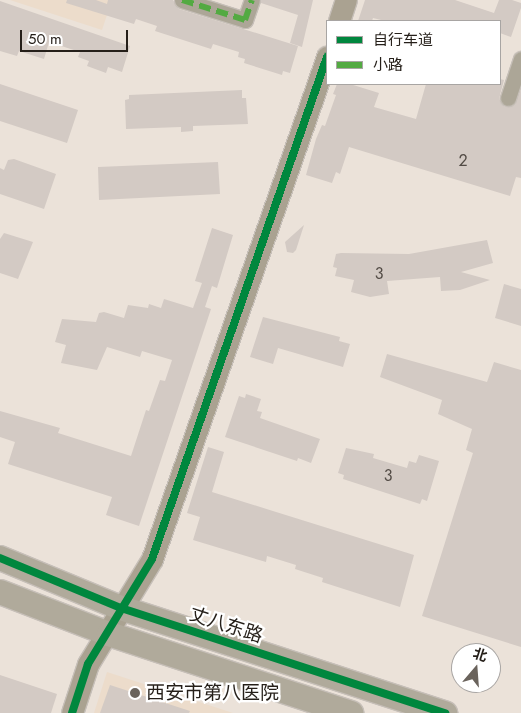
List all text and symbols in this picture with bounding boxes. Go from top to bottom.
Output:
scale bar [22,20,130,52]
legend [326,20,501,85]
text: 50 m [28,28,62,50]
text: 自行车道 [373,29,433,51]
text: 小路 [373,54,403,76]
house number: 2 [458,151,468,171]
house number: 3 [375,264,383,284]
house number: 3 [384,466,392,486]
street label: 丈八东路 [186,602,266,648]
north arrow [451,643,501,693]
text: 北 [471,643,490,666]
place label: 西安市第八医院 [146,682,279,704]
marker: 西安市第八医院 [128,686,142,700]

